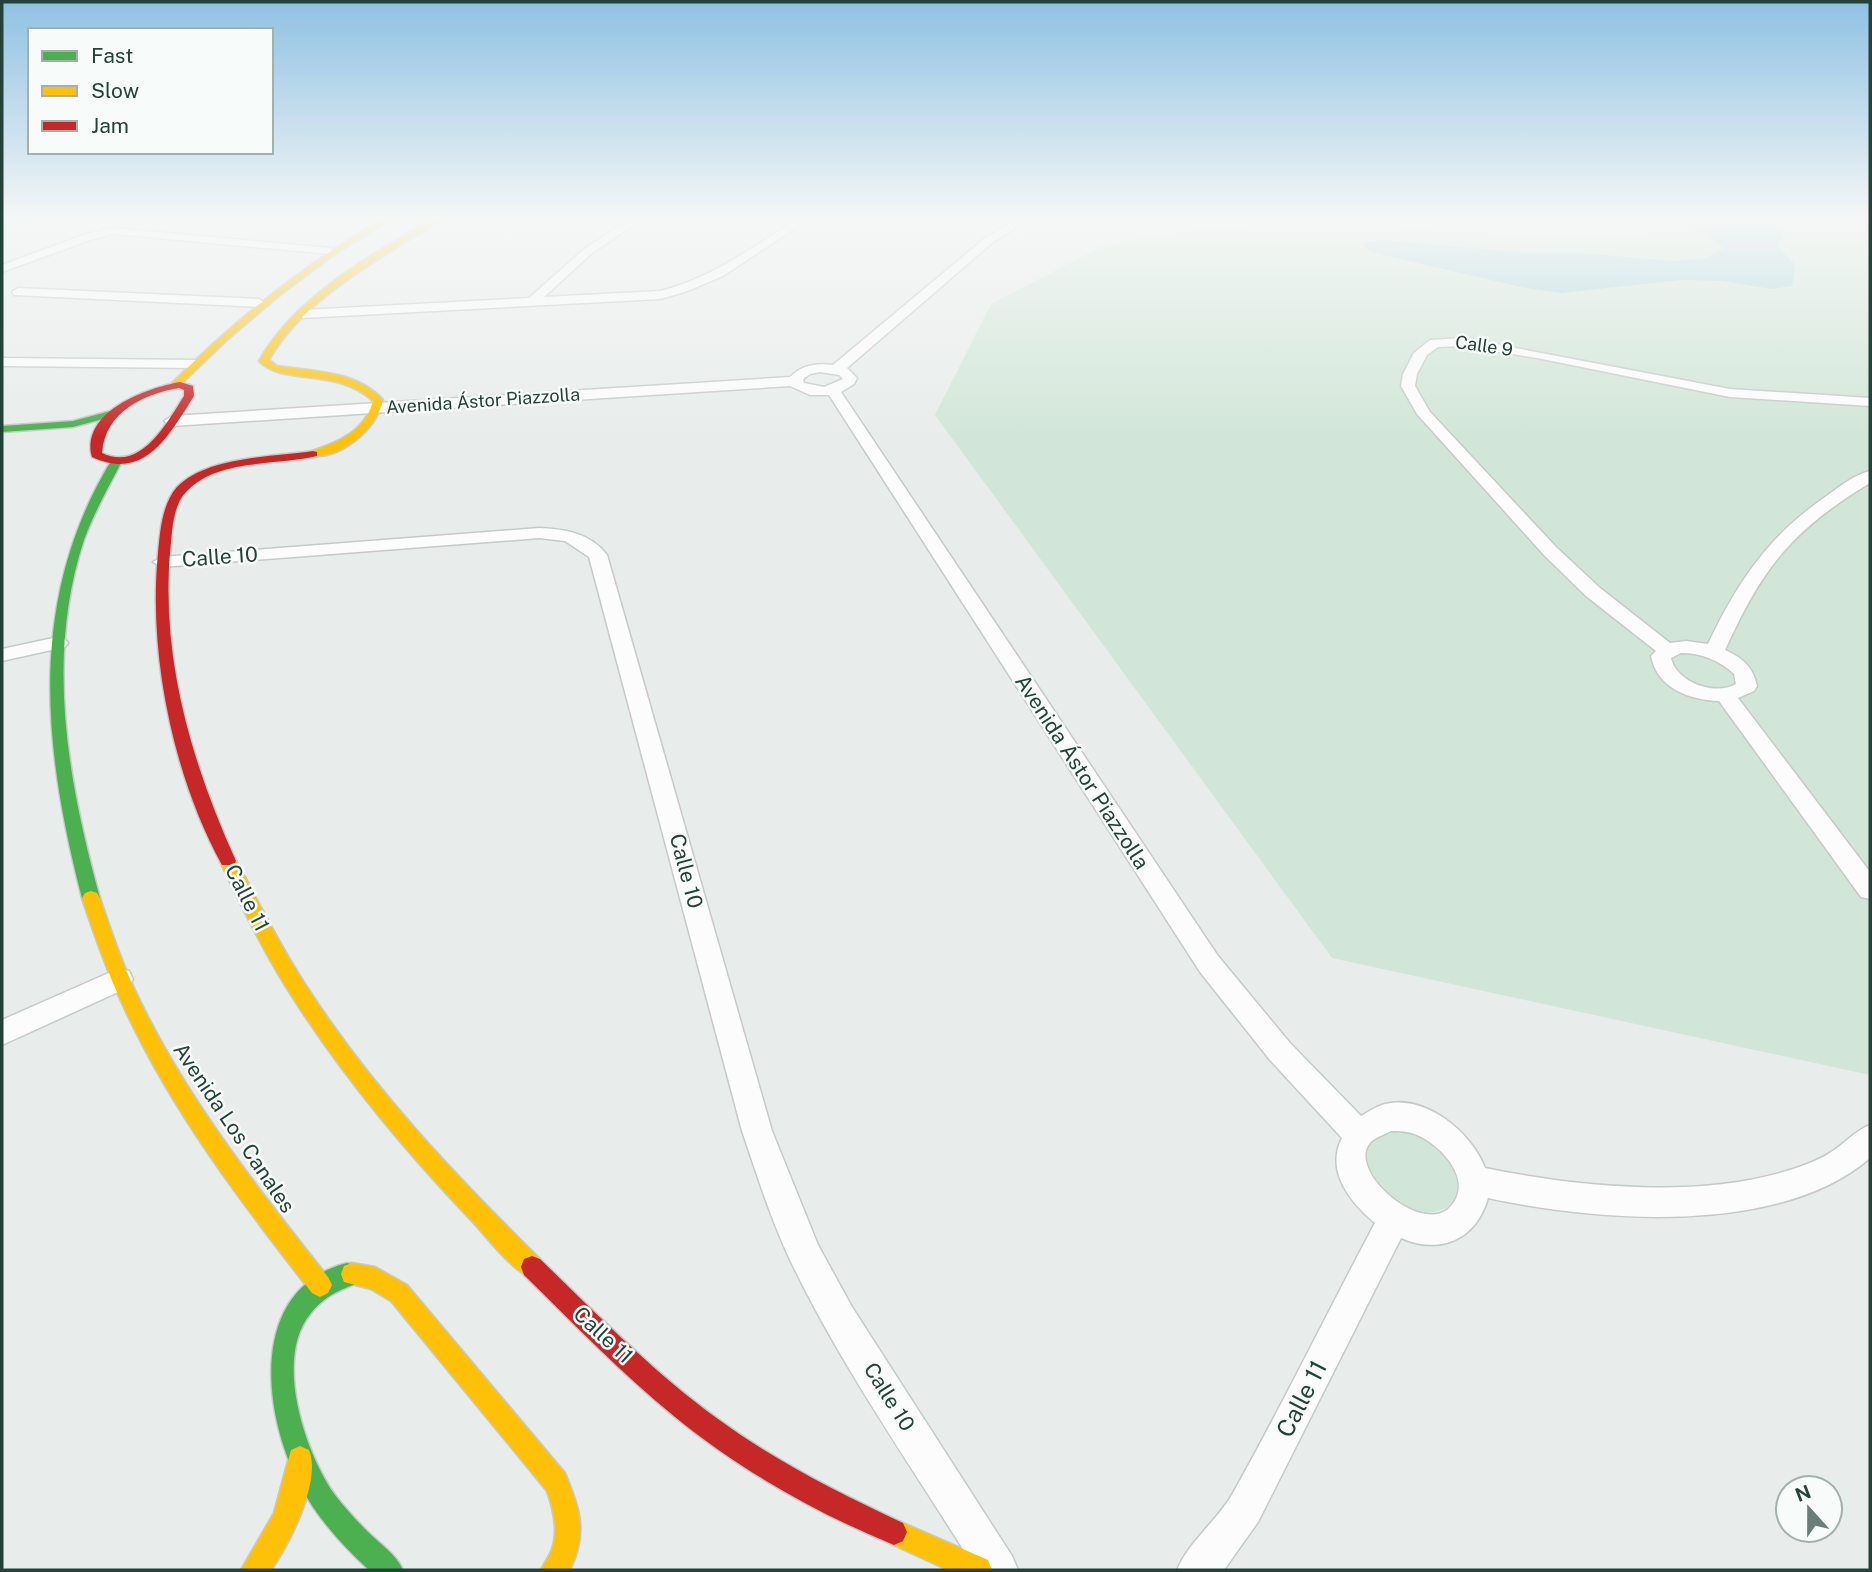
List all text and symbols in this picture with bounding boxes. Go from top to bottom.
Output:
legend [28,28,273,154]
text: Fast [91,43,133,68]
text: Slow [91,78,139,103]
text: Jam [91,113,129,138]
street label: Calle 9 [1454,331,1514,360]
street label: Avenida Ástor Piazzolla [385,382,581,418]
street label: Calle 10 [181,541,259,572]
street label: Avenida Ástor Piazzolla [1010,670,1155,874]
street label: Calle 10 [665,831,708,911]
street label: Calle 11 [220,860,275,935]
street label: Avenida Los Canales [168,1038,301,1217]
street label: Calle 11 [569,1301,638,1368]
street label: Calle 11 [1270,1356,1332,1441]
street label: Calle 10 [859,1358,920,1436]
north arrow [1774,1474,1844,1544]
text: N [1792,1480,1814,1506]

